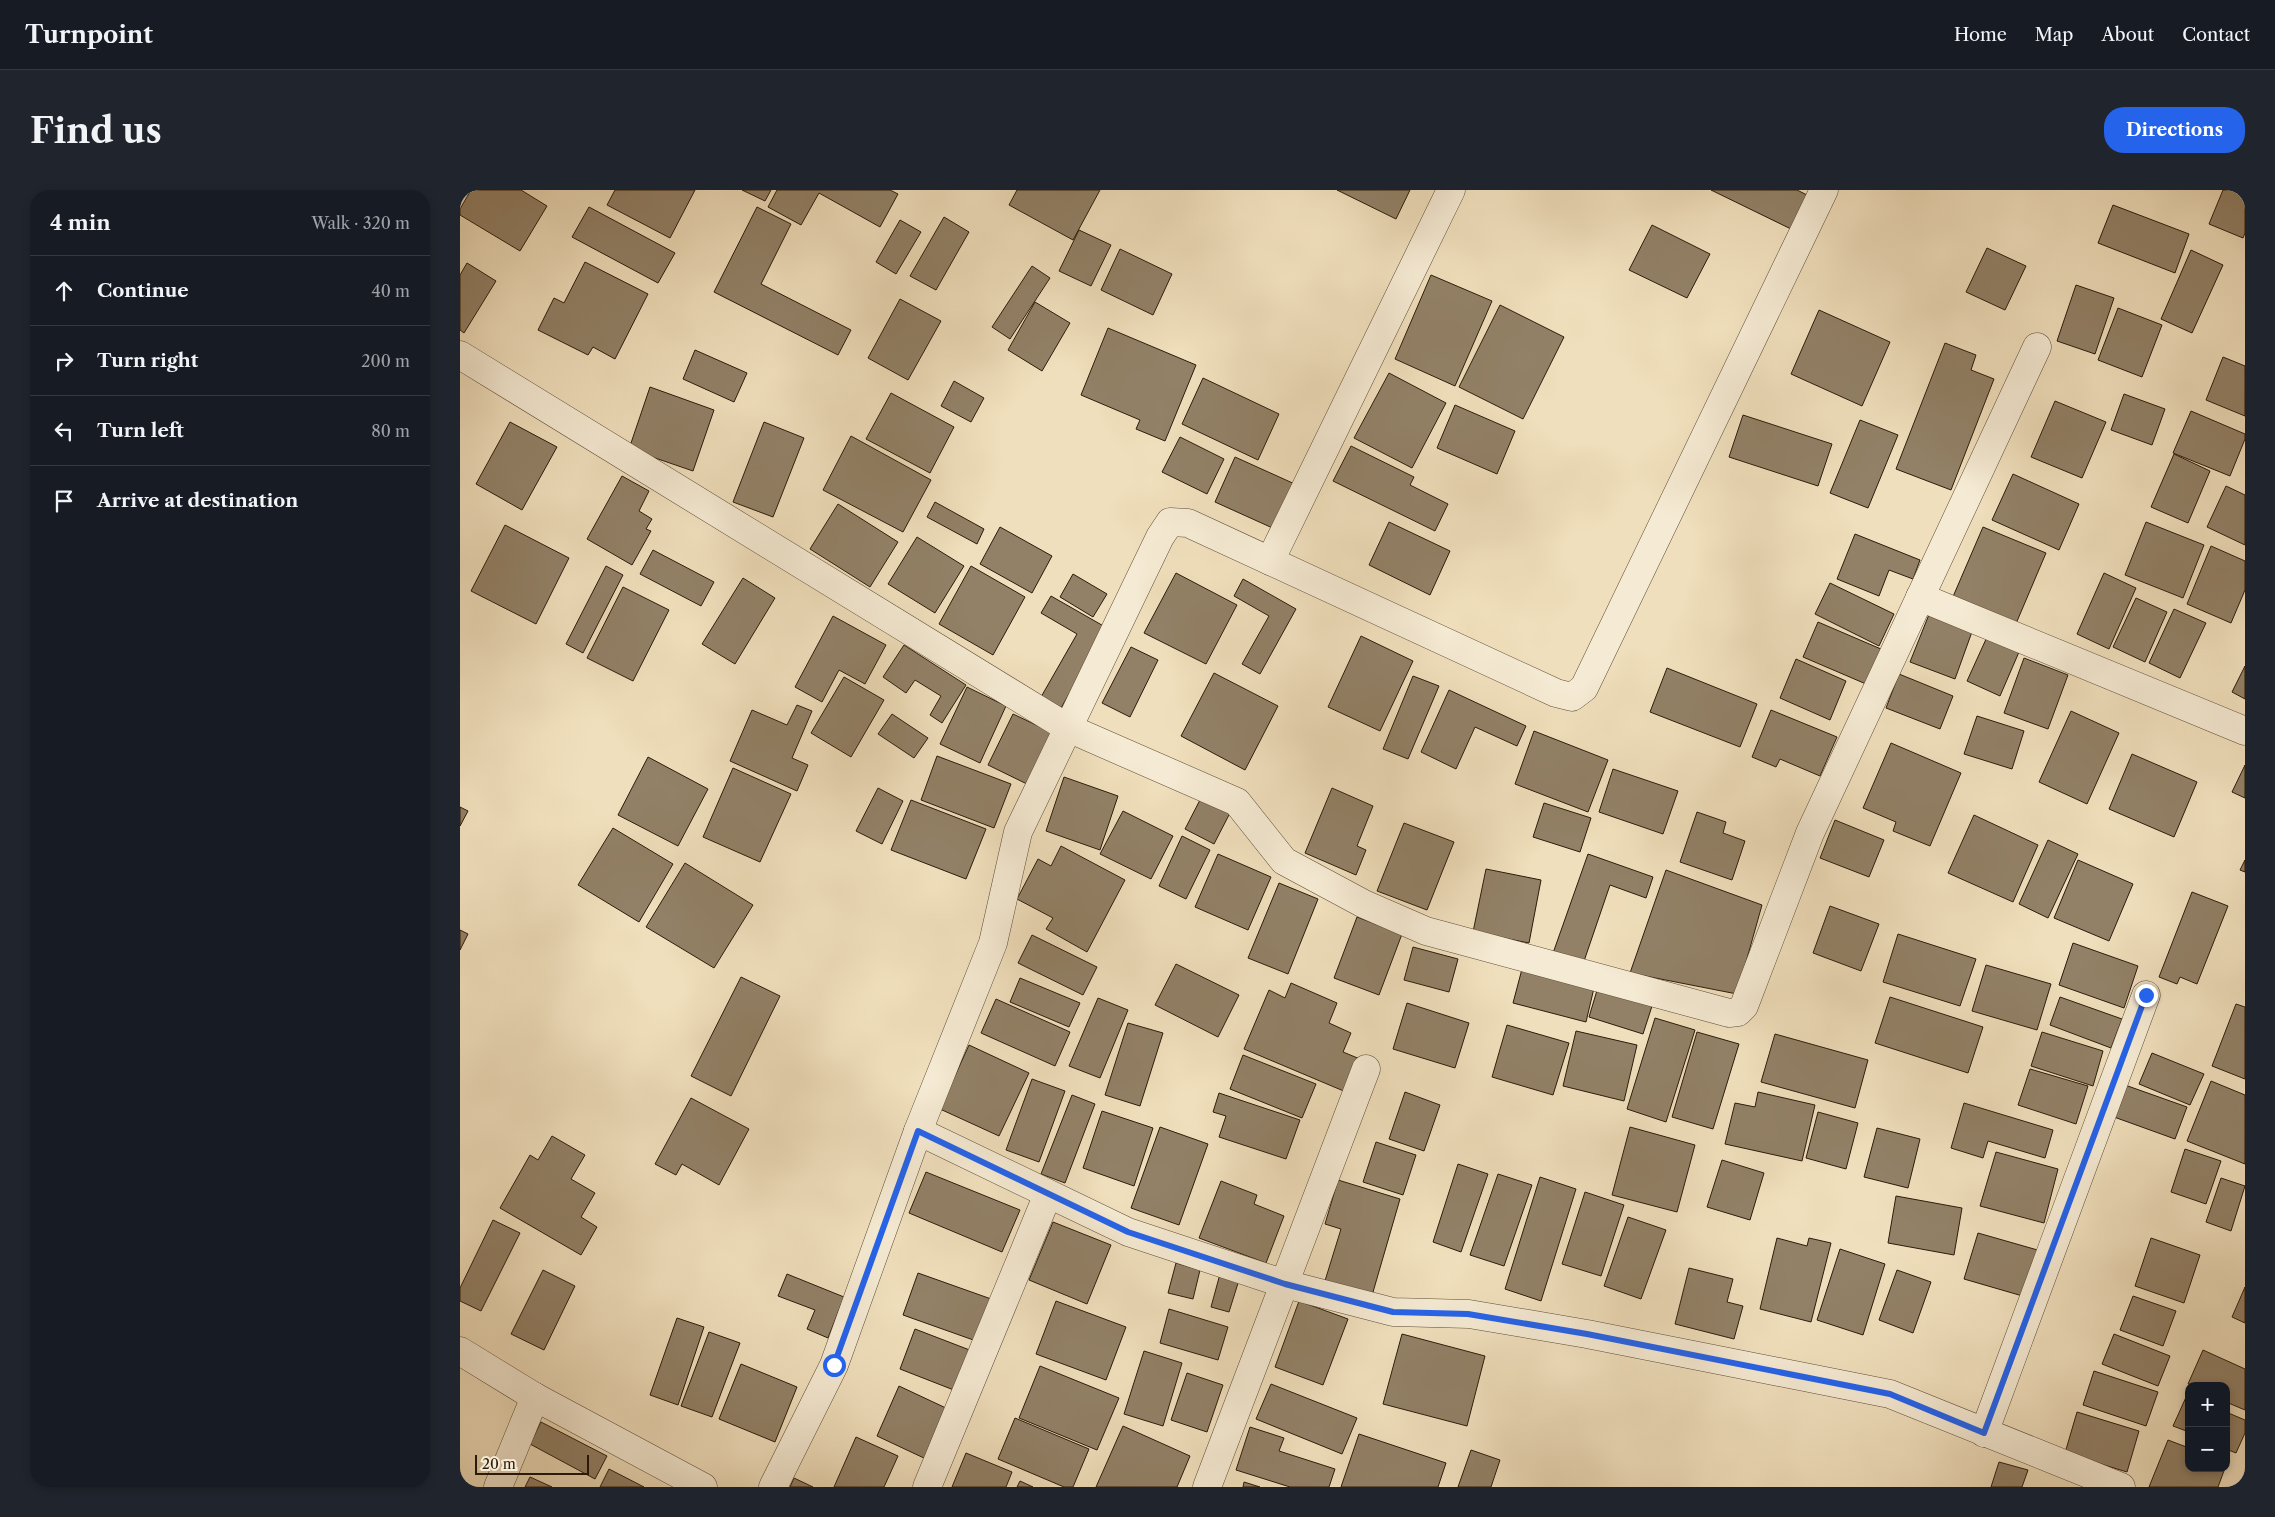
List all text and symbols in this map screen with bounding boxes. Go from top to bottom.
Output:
text: Turnpoint [25,20,153,49]
text: Home [1954,24,2007,46]
text: Map [2035,24,2073,46]
text: About [2101,24,2154,46]
text: Contact [2182,24,2250,46]
button: Directions [2104,107,2245,153]
text: Find us [30,109,162,152]
text: 4 min [50,210,111,235]
text: Walk · 320 m [311,213,410,233]
icon: ahead [50,277,78,305]
text: Continue [97,279,189,302]
text: 40 m [371,281,410,301]
icon: right [50,347,78,375]
text: Turn right [97,349,198,372]
text: 200 m [361,351,410,371]
icon: left [50,417,78,445]
text: Turn left [97,419,184,442]
text: 80 m [371,421,410,441]
icon: arrive [50,487,78,515]
text: Arrive at destination [97,489,298,512]
route end [2135,984,2158,1007]
route start [823,1354,846,1377]
map controls [2185,1382,2230,1472]
button: + [2185,1382,2230,1427]
button: − [2185,1427,2230,1472]
scale bar [475,1452,589,1475]
text: 20 m [482,1455,516,1473]

